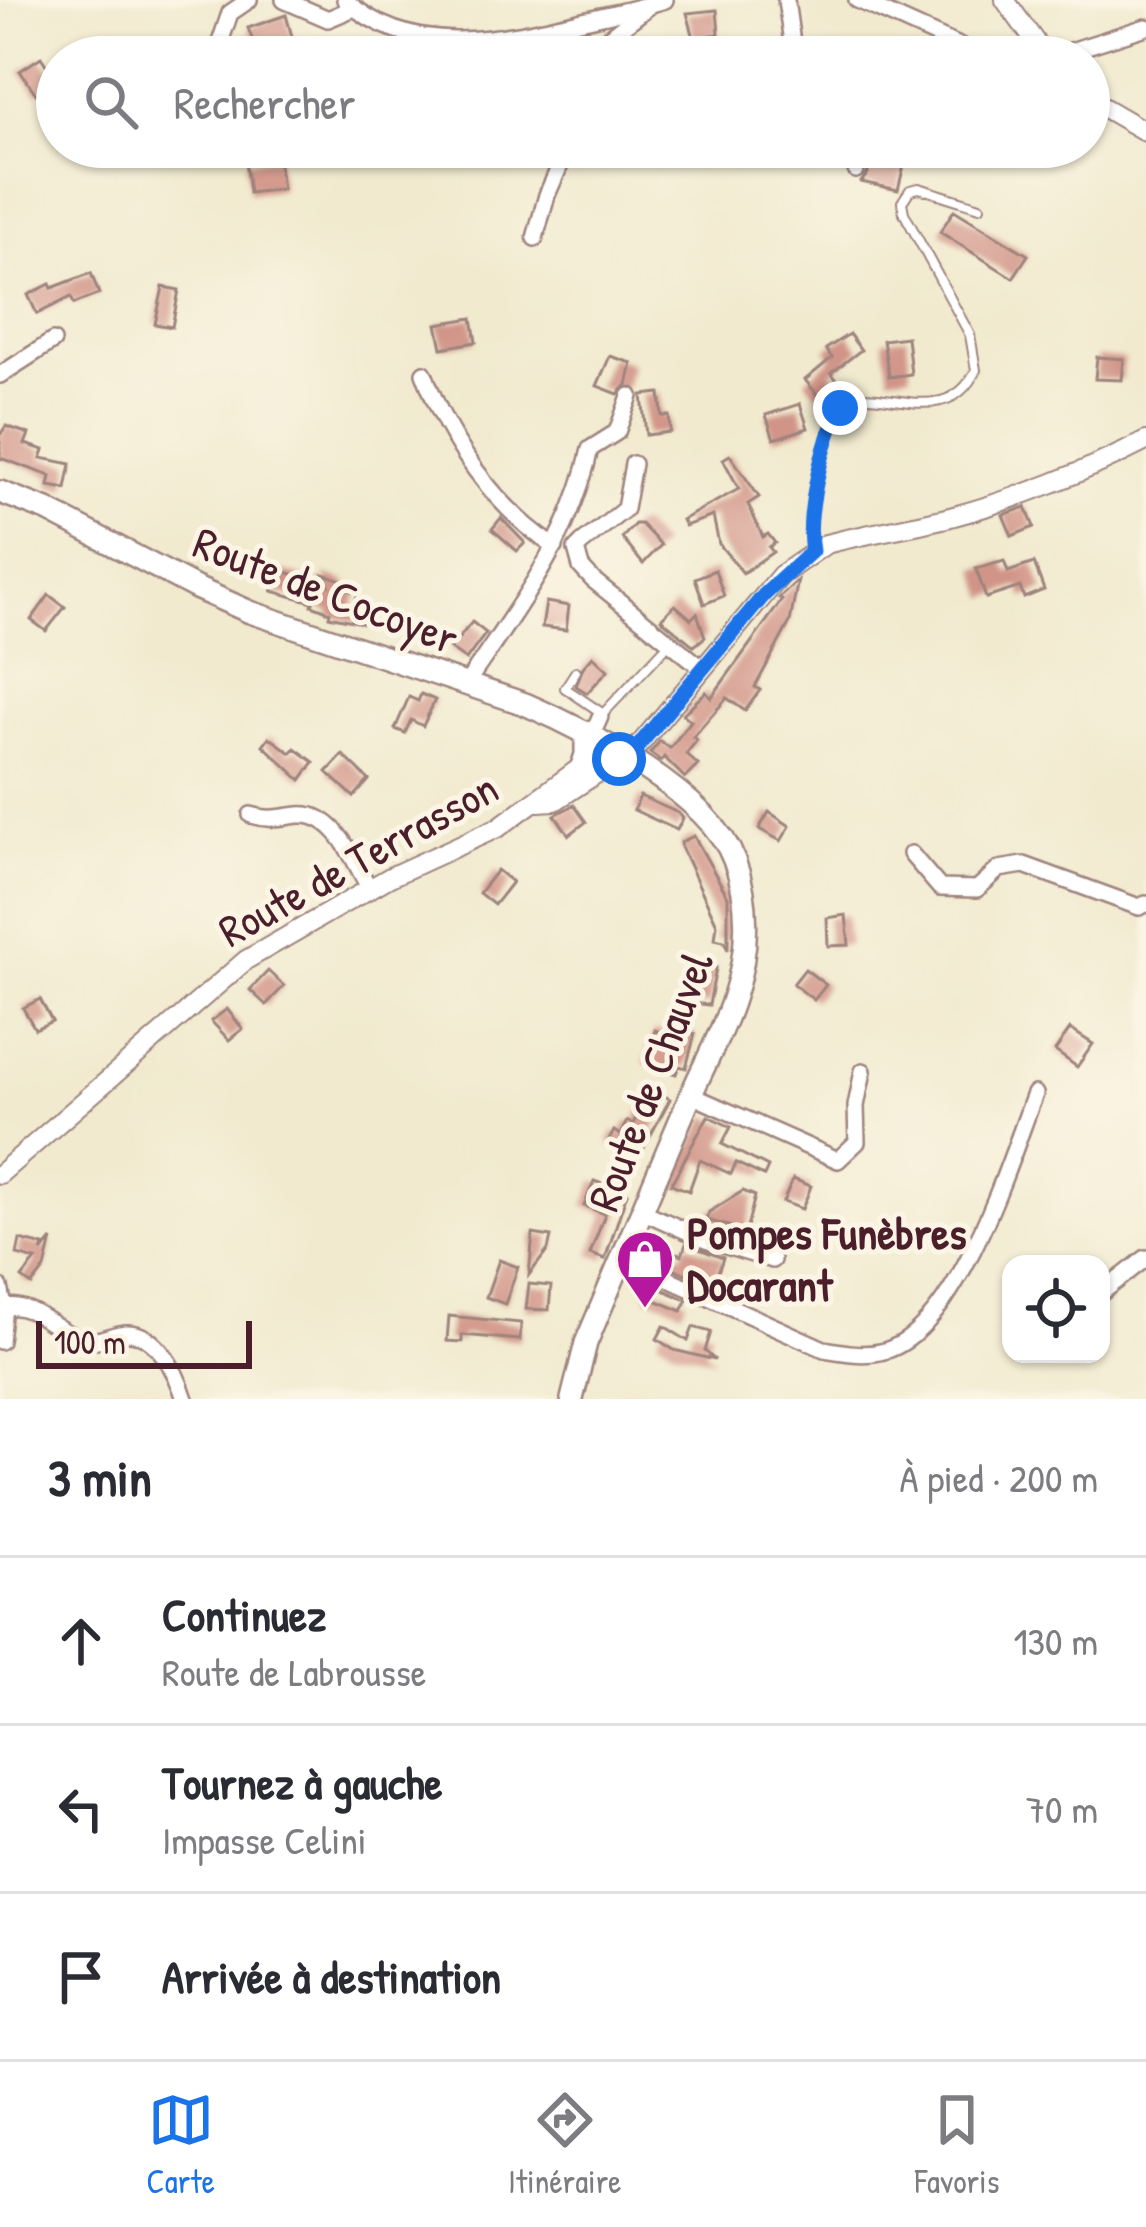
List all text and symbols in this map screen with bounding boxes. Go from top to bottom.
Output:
search box [36,36,1110,168]
icon: search [78,69,144,135]
text: Rechercher [174,72,356,133]
route end [813,381,867,435]
street label: Route de Cocoyer [185,511,467,668]
route start [592,732,646,786]
street label: Route de Terrasson [207,757,508,961]
street label: Route de Chauvel [572,942,727,1219]
place label: Pompes Funèbres Docarant [687,1202,966,1315]
shop icon: Pompes Funèbres Docarant [614,1228,676,1310]
map controls [1002,1255,1110,1363]
button: locate [1002,1255,1110,1363]
scale bar [36,1315,252,1368]
text: 100 m [54,1320,126,1364]
text: 3 min [48,1443,152,1512]
text: À pied · 200 m [899,1451,1098,1504]
text: Continuez [162,1584,326,1645]
icon: ahead [48,1608,114,1674]
text: 130 m [1013,1614,1098,1667]
text: Route de Labrousse [162,1645,426,1698]
text: Tournez à gauche [162,1752,442,1813]
icon: left [48,1776,114,1842]
text: 70 m [1026,1782,1098,1835]
text: Impasse Celini [162,1813,367,1866]
icon: arrive [48,1944,114,2010]
text: Arrivée à destination [162,1946,501,2007]
tab: Carte [147,2087,215,2203]
tab: Itinéraire [508,2087,621,2203]
tab: Favoris [915,2087,999,2203]

